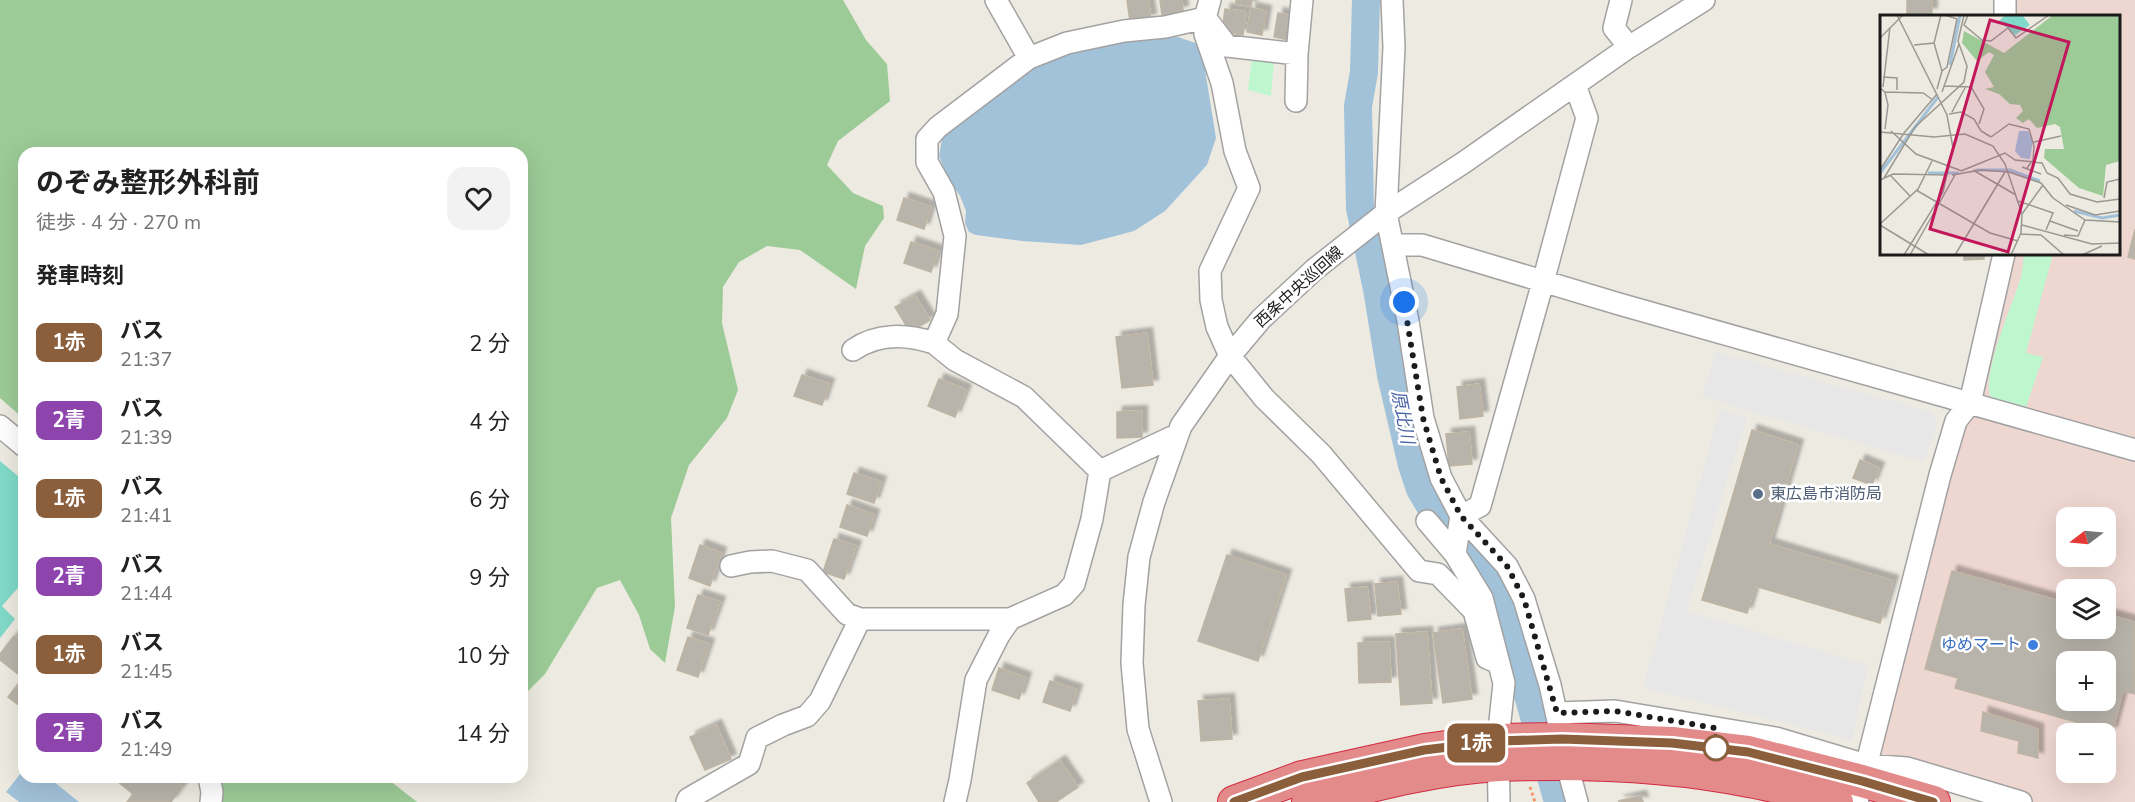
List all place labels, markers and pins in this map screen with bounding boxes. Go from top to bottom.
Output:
place label: 東広島市消防局 [1770,483,1882,505]
marker: 東広島市消防局 [1751,487,1765,501]
place label: ゆめマート [1941,634,2021,656]
marker: ゆめマート [2026,638,2040,652]
unlabelled marker [1703,735,1729,761]

